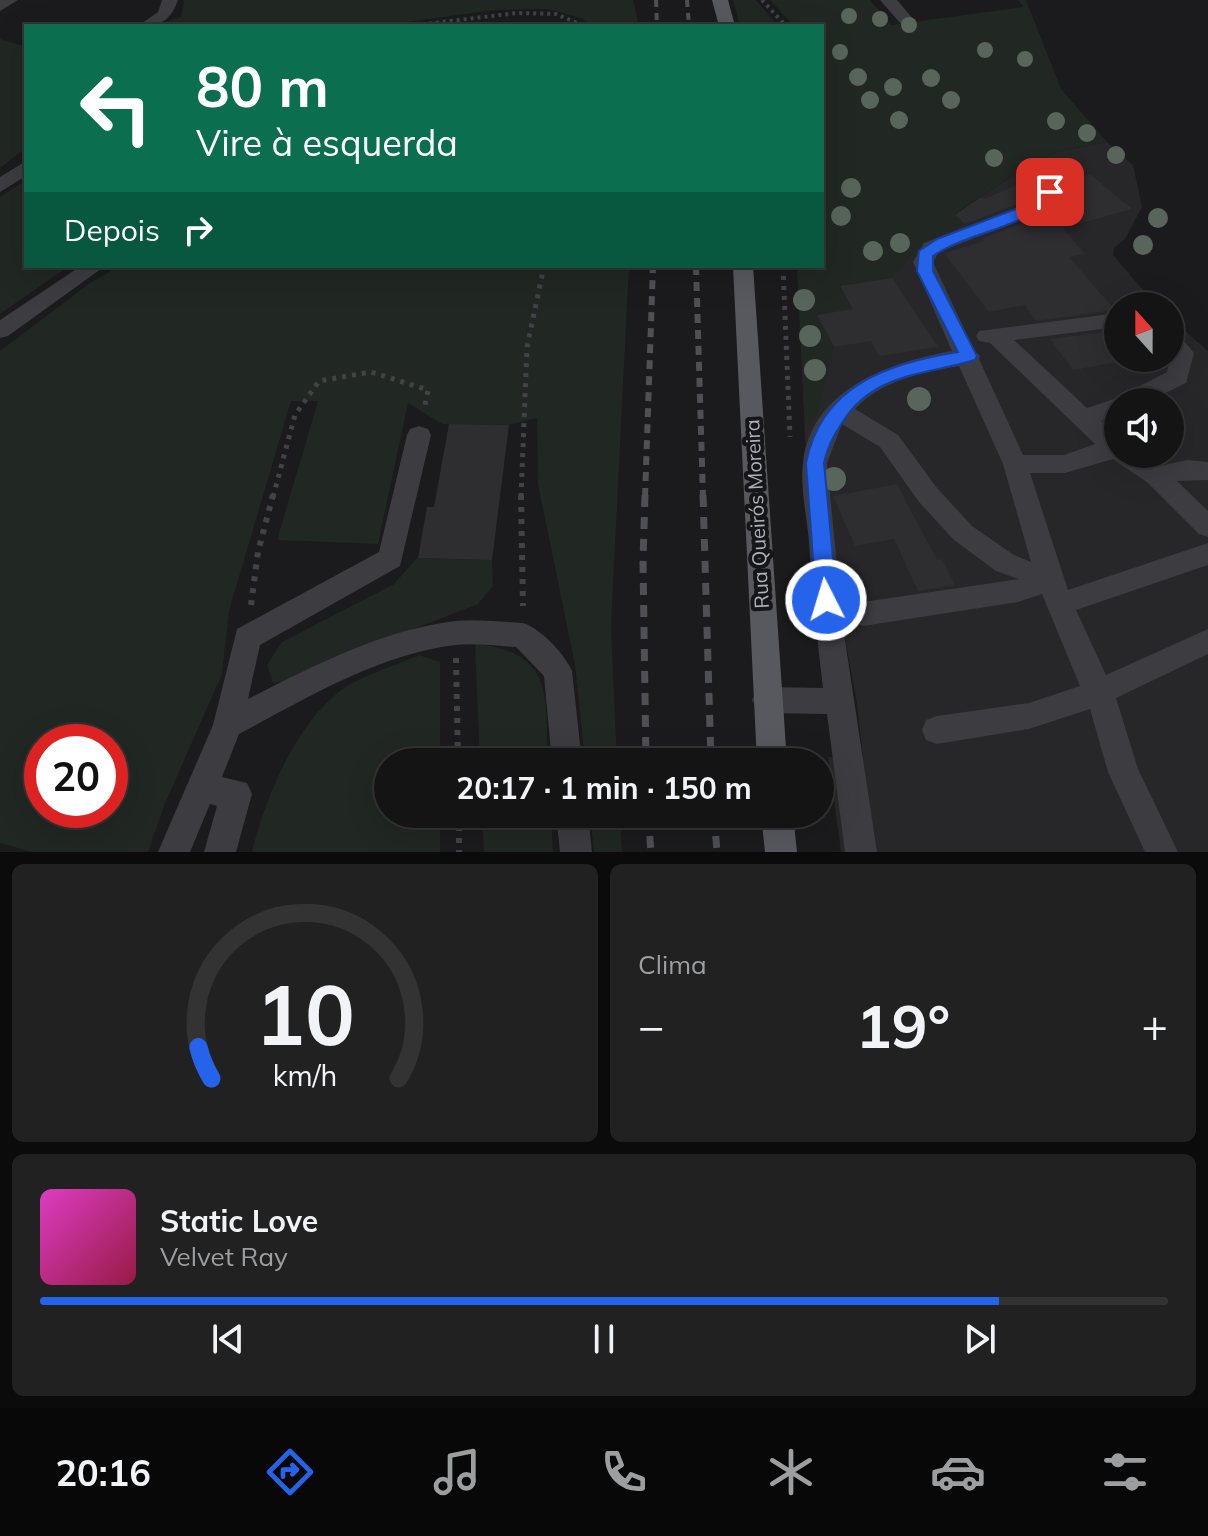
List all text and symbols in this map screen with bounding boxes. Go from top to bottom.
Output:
text: 80 m [196,51,329,121]
icon: left [64,56,168,160]
text: Vire à esquerda [196,120,458,165]
pin [1016,158,1084,226]
icon: arrive [1028,170,1072,214]
icon: right [176,208,220,252]
text: Depois [64,211,160,249]
north arrow [1104,292,1184,372]
map controls [1104,292,1184,468]
button: sound [1104,388,1184,468]
street label: Rua Queirós Moreira [739,419,774,609]
position arrow [784,558,868,642]
speed limit sign: 20 [24,724,128,828]
text: 20:17 · 1 min · 150 m [456,769,752,807]
text: Clima [638,948,707,981]
text: 10 [255,961,355,1066]
text: 19° [856,988,950,1063]
text: − [638,998,664,1053]
text: + [1142,998,1168,1053]
text: km/h [273,1057,337,1093]
text: Static Love [160,1202,318,1240]
text: Velvet Ray [160,1240,288,1273]
icon: previous [206,1317,250,1361]
icon: pause [582,1317,626,1361]
icon: next [958,1317,1002,1361]
icon: directions [262,1444,318,1500]
icon: music [429,1444,485,1500]
icon: phone [596,1444,652,1500]
icon: climate [763,1444,819,1500]
icon: car [930,1444,986,1500]
icon: filters [1097,1444,1153,1500]
text: 20:16 [55,1450,151,1495]

